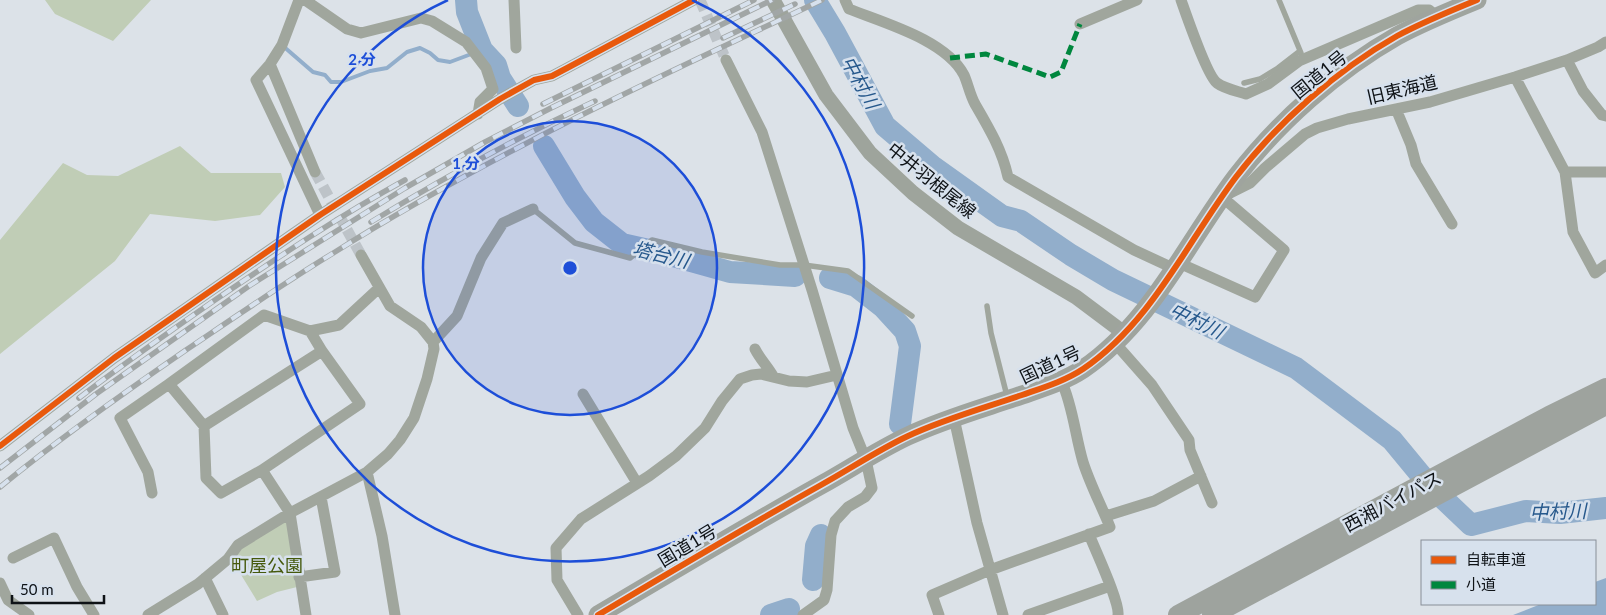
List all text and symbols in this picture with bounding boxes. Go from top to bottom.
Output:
street label: 国道1号 [1287,45,1351,103]
text: 2 分 [348,50,376,68]
water label: 中村川 [837,51,886,114]
street label: 旧東海道 [1364,70,1440,108]
street label: 中井羽根尾線 [883,137,981,223]
text: 1 分 [452,154,480,172]
water label: 塔台川 [631,236,693,273]
centre of rings [561,259,579,277]
water label: 中村川 [1166,297,1229,344]
street label: 国道1号 [1016,340,1084,388]
street label: 西湘バイパス [1339,466,1445,536]
water label: 中村川 [1529,498,1589,523]
street label: 国道1号 [654,519,720,571]
legend [1421,540,1596,605]
text: 自転車道 [1466,550,1526,568]
park label: 町屋公園 [231,554,303,576]
scale bar [12,572,105,604]
text: 小道 [1466,575,1496,593]
text: 50 m [20,580,54,598]

